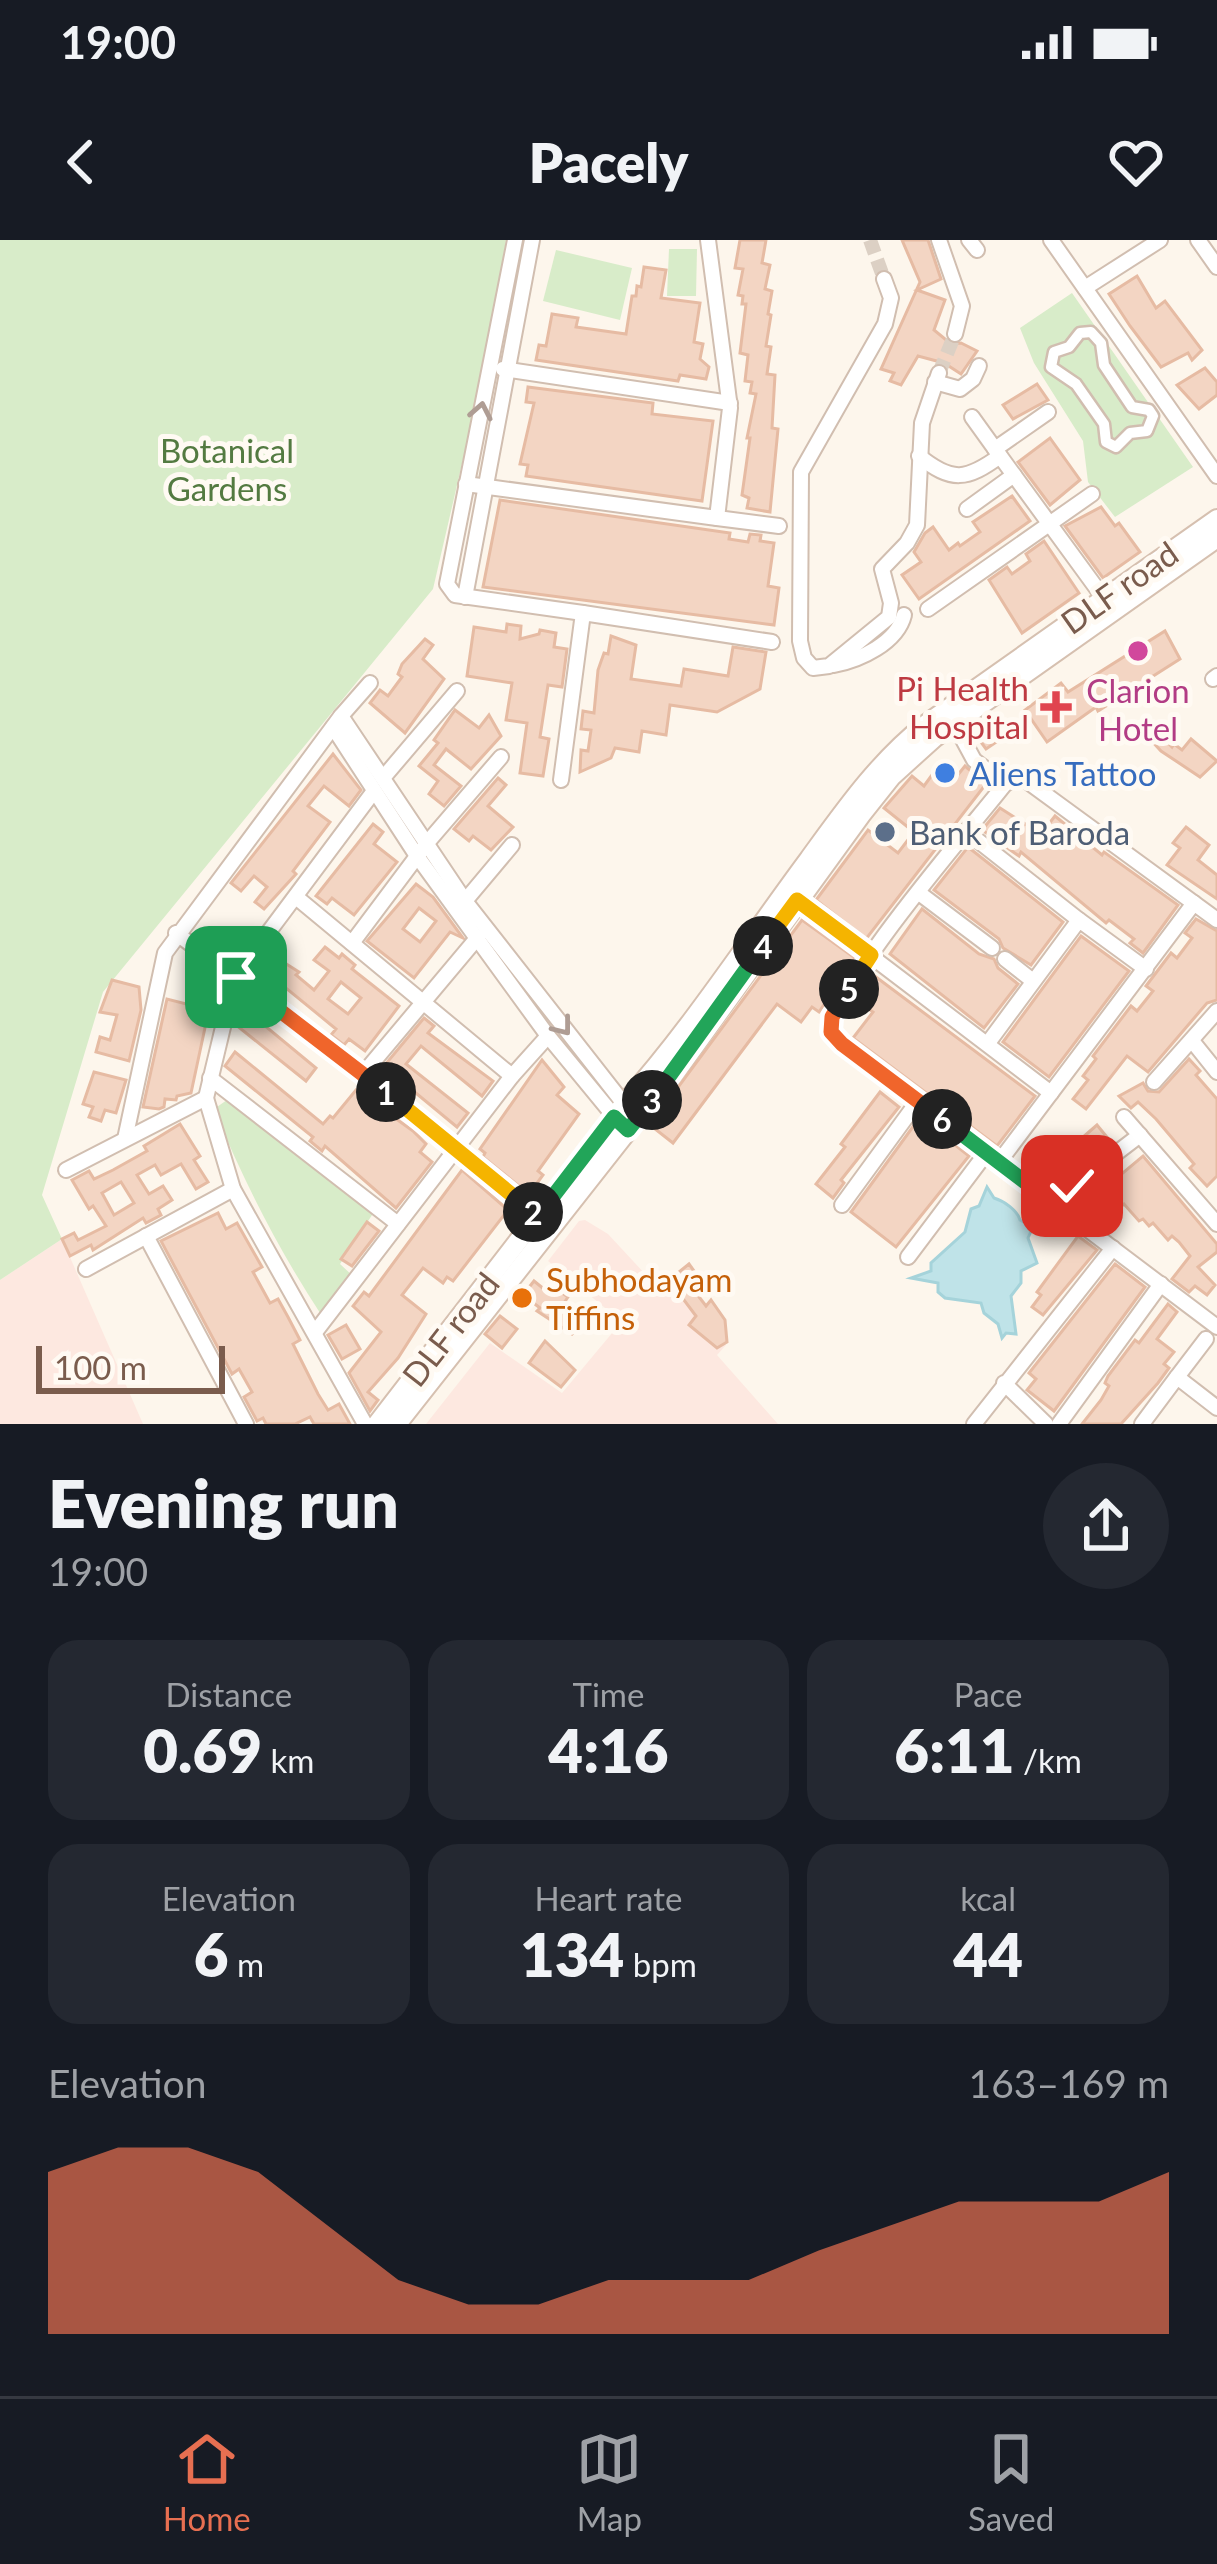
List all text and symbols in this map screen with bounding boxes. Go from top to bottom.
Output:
text: 19:00 [60,15,176,69]
icon: back [48,129,114,195]
icon: heart [1103,129,1169,195]
text: Pacely [529,130,688,195]
one-way arrow [467,401,493,421]
park label: Botanical Gardens [160,430,294,508]
street label: DLF road [1053,532,1185,642]
marker: Clarion Hotel [1125,638,1151,664]
place label: Pi Health Hospital [896,668,1029,746]
place label: Clarion Hotel [1086,670,1190,748]
marker: Pi Health Hospital [1040,691,1072,723]
place label: Aliens Tattoo [969,753,1156,793]
marker: Aliens Tattoo [932,760,958,786]
place label: Bank of Baroda [909,812,1130,852]
marker: Bank of Baroda [872,819,898,845]
pin: 4 [733,916,793,976]
pin [185,926,287,1028]
text: 4 [753,926,773,966]
icon: arrive [203,944,269,1010]
pin: 5 [819,959,879,1019]
text: 5 [839,969,859,1009]
one-way arrow [549,1013,570,1035]
pin: 1 [356,1062,416,1122]
pin: 3 [622,1070,682,1130]
text: 1 [376,1072,396,1112]
text: 3 [642,1080,662,1120]
pin: 6 [912,1089,972,1149]
text: 6 [932,1099,952,1139]
pin [1021,1135,1123,1237]
icon: check [1039,1153,1105,1219]
pin: 2 [503,1182,563,1242]
text: 2 [523,1192,543,1232]
place label: Subhodayam Tiffins [546,1259,732,1337]
street label: DLF road [393,1264,507,1394]
marker: Subhodayam Tiffins [509,1285,535,1311]
scale bar [36,1340,225,1393]
text: 100 m [54,1347,147,1387]
text: Evening run [48,1463,399,1542]
button: share [1043,1463,1169,1589]
text: 19:00 [48,1548,148,1594]
text: Distance [166,1674,292,1714]
text: Time [573,1674,644,1714]
text: Pace [954,1674,1022,1714]
text: 0.69 [143,1714,262,1786]
text: 4:16 [548,1714,669,1786]
text: 6:11 [894,1714,1015,1786]
text: km [262,1740,314,1780]
text: /km [1015,1740,1082,1780]
text: Elevation [162,1878,296,1918]
text: Heart rate [535,1878,682,1918]
text: kcal [960,1878,1016,1918]
text: 6 [194,1918,228,1990]
text: 134 [520,1918,624,1990]
text: 44 [953,1918,1023,1990]
text: m [228,1944,264,1984]
text: bpm [624,1944,697,1984]
text: Elevation [48,2060,206,2106]
text: 163–169 m [969,2060,1169,2106]
tab: Home [163,2426,251,2538]
tab: Map [576,2426,642,2538]
tab: Saved [968,2426,1054,2538]

